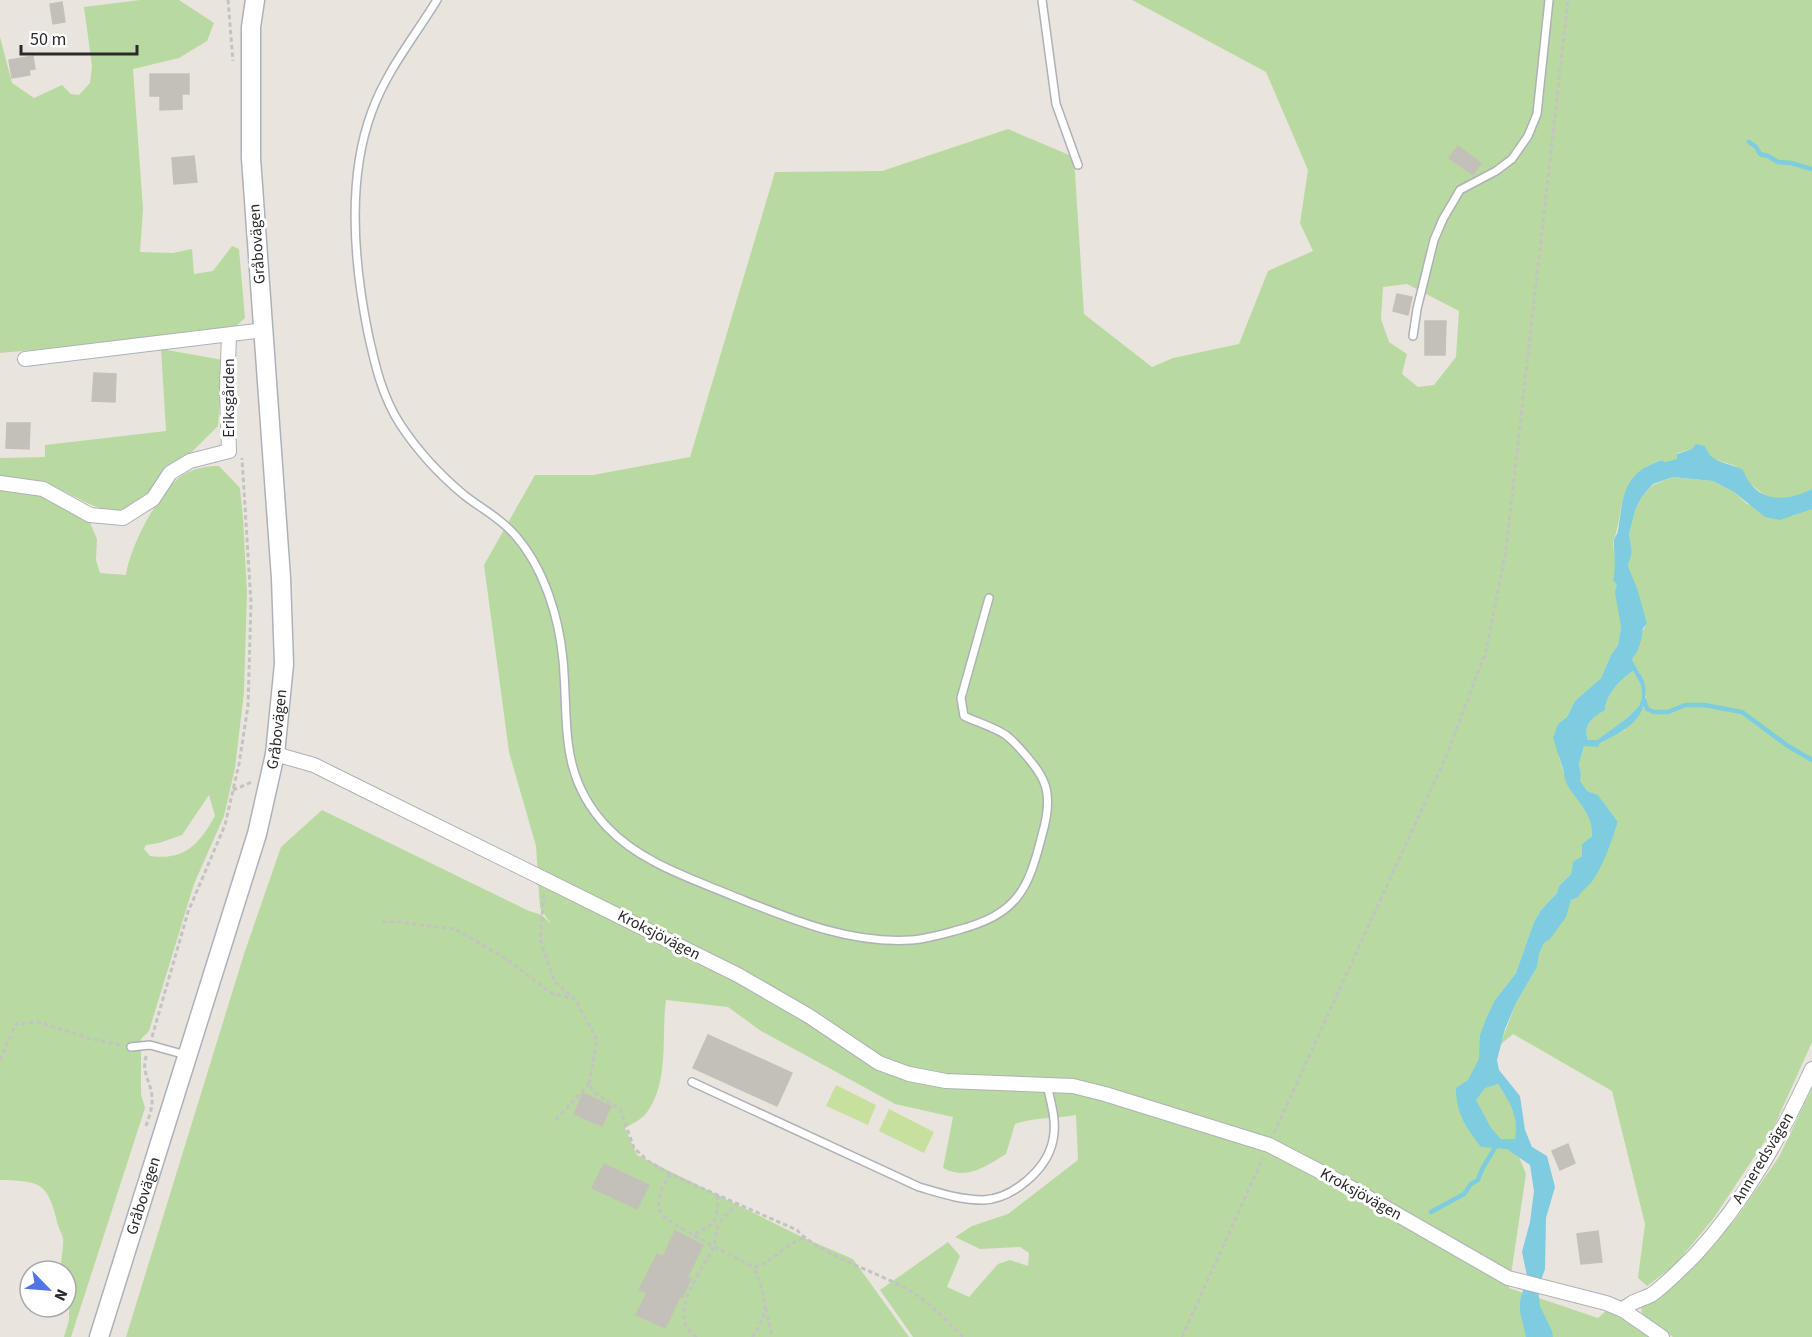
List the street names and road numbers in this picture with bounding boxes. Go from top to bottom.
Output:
street label: Gråbovägen [243,203,271,285]
street label: Eriksgården [218,358,240,438]
street label: Gråbovägen [261,688,292,771]
street label: Kroksjövägen [614,905,704,965]
street label: Anneredsvägen [1727,1108,1799,1208]
street label: Gråbovägen [121,1154,166,1237]
street label: Kroksjövägen [1316,1162,1406,1226]

